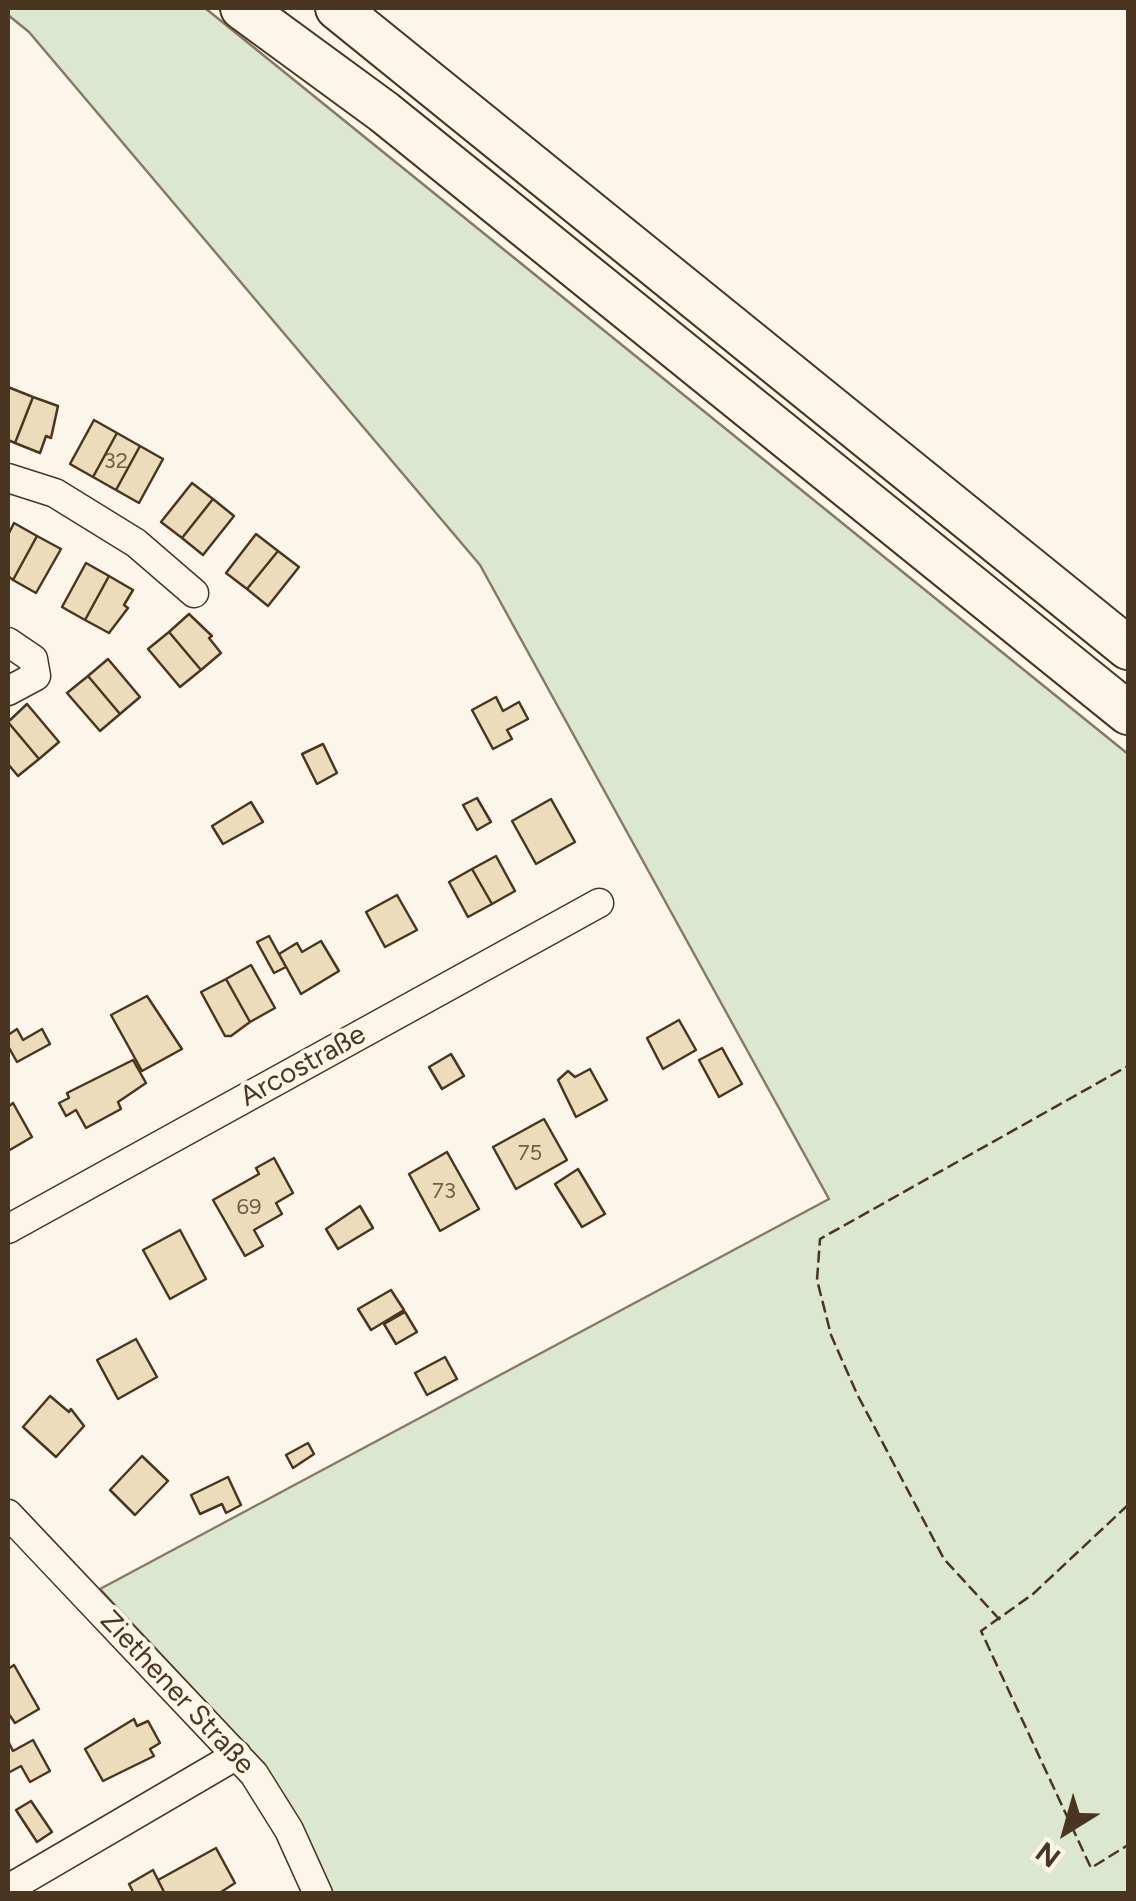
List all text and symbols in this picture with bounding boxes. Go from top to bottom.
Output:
house number: 32 [104,449,128,475]
street label: Arcostraße [234,1018,372,1114]
house number: 75 [518,1141,542,1167]
house number: 73 [432,1179,456,1205]
house number: 69 [237,1195,261,1221]
street label: Ziethener Straße [93,1604,261,1782]
north arrow [1016,1781,1116,1881]
text: N [1029,1835,1067,1875]

